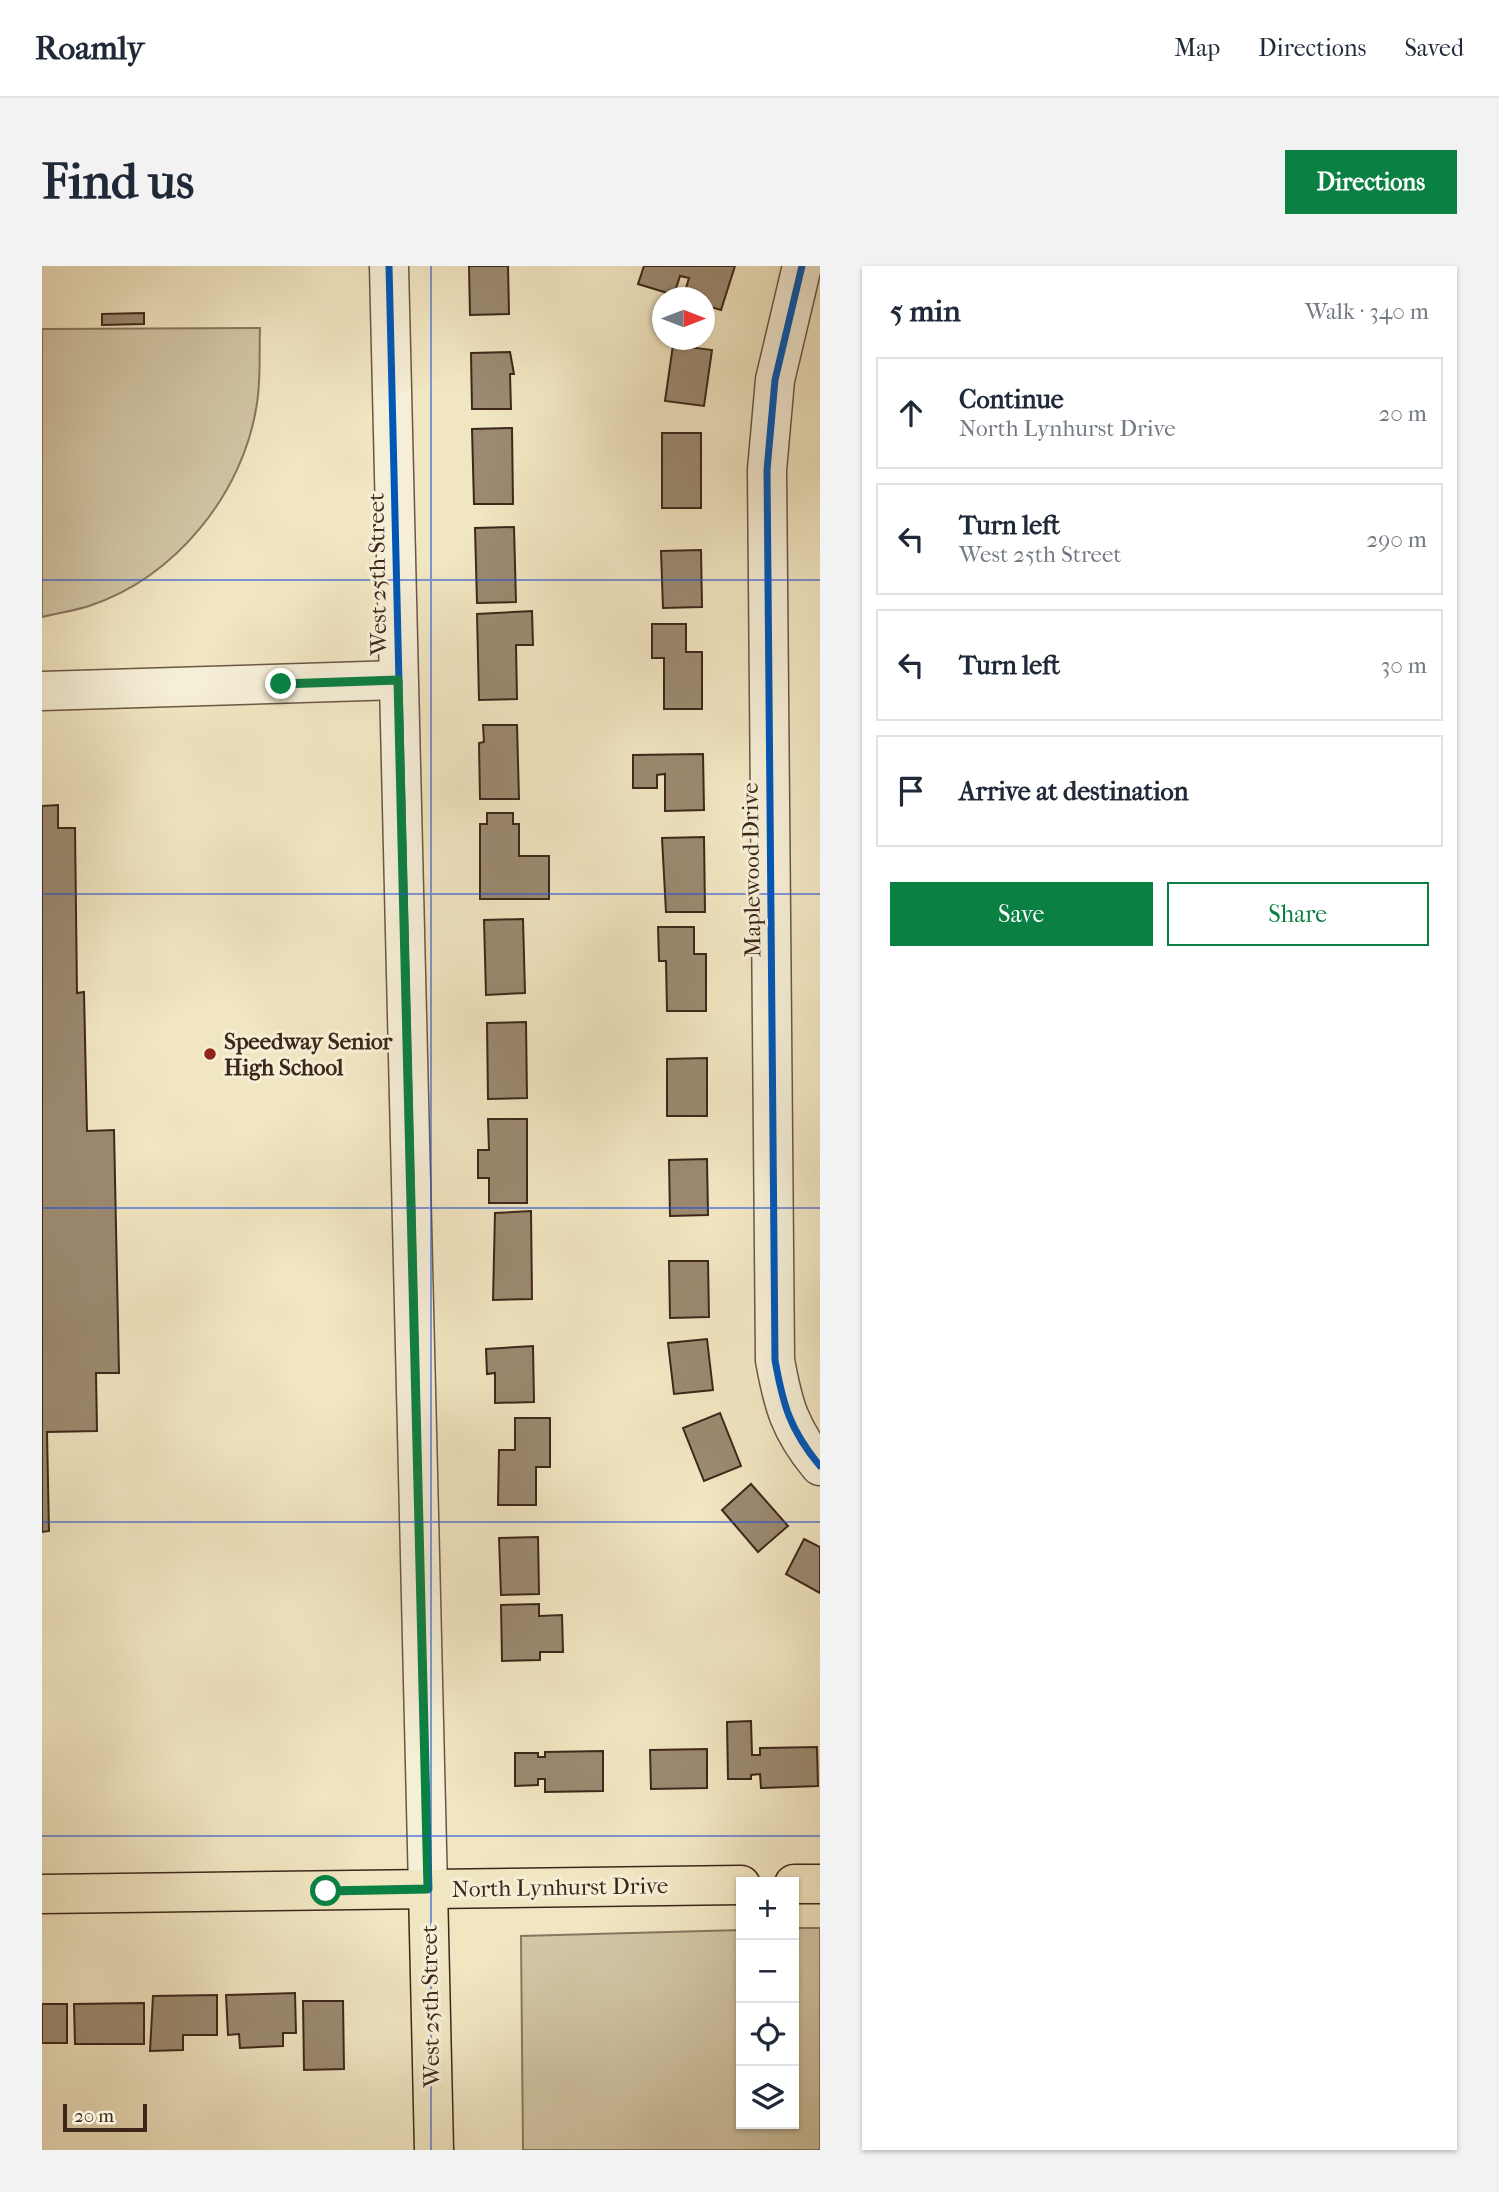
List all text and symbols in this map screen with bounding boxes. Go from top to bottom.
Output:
text: Roamly [35,29,144,68]
text: Map [1174,34,1220,62]
text: Directions [1258,34,1366,62]
text: Saved [1404,34,1464,62]
button: Directions [1285,150,1457,214]
text: Find us [42,153,194,211]
north arrow [652,287,715,350]
text: 5 min [890,294,961,329]
text: Walk · 340 m [1305,298,1429,325]
text: Continue [959,384,1064,415]
icon: ahead [892,394,930,432]
text: 20 m [1378,400,1427,427]
text: North Lynhurst Drive [959,415,1176,442]
street label: West 25th Street [363,492,392,657]
text: Turn left [959,510,1060,541]
icon: left [892,520,930,558]
text: 290 m [1366,526,1427,553]
text: West 25th Street [959,541,1122,568]
icon: left [892,646,930,684]
text: Turn left [959,650,1060,681]
text: 30 m [1381,652,1427,679]
route end [265,668,296,699]
icon: arrive [892,772,930,810]
text: Arrive at destination [959,776,1189,807]
street label: Maplewood Drive [736,782,767,958]
button: Save [890,882,1153,946]
button: Share [1167,882,1429,946]
place label: Speedway Senior High School [224,1028,394,1081]
marker: Speedway Senior High School [202,1046,218,1062]
street label: North Lynhurst Drive [451,1872,669,1903]
route start [310,1875,341,1906]
map controls [736,1877,799,2129]
button: + [736,1877,799,1940]
street label: West 25th Street [416,1924,445,2089]
button: − [736,1940,799,2003]
button: locate [736,2003,799,2066]
button: layers [736,2066,799,2129]
scale bar [63,2101,147,2133]
text: 20 m [74,2105,114,2127]

